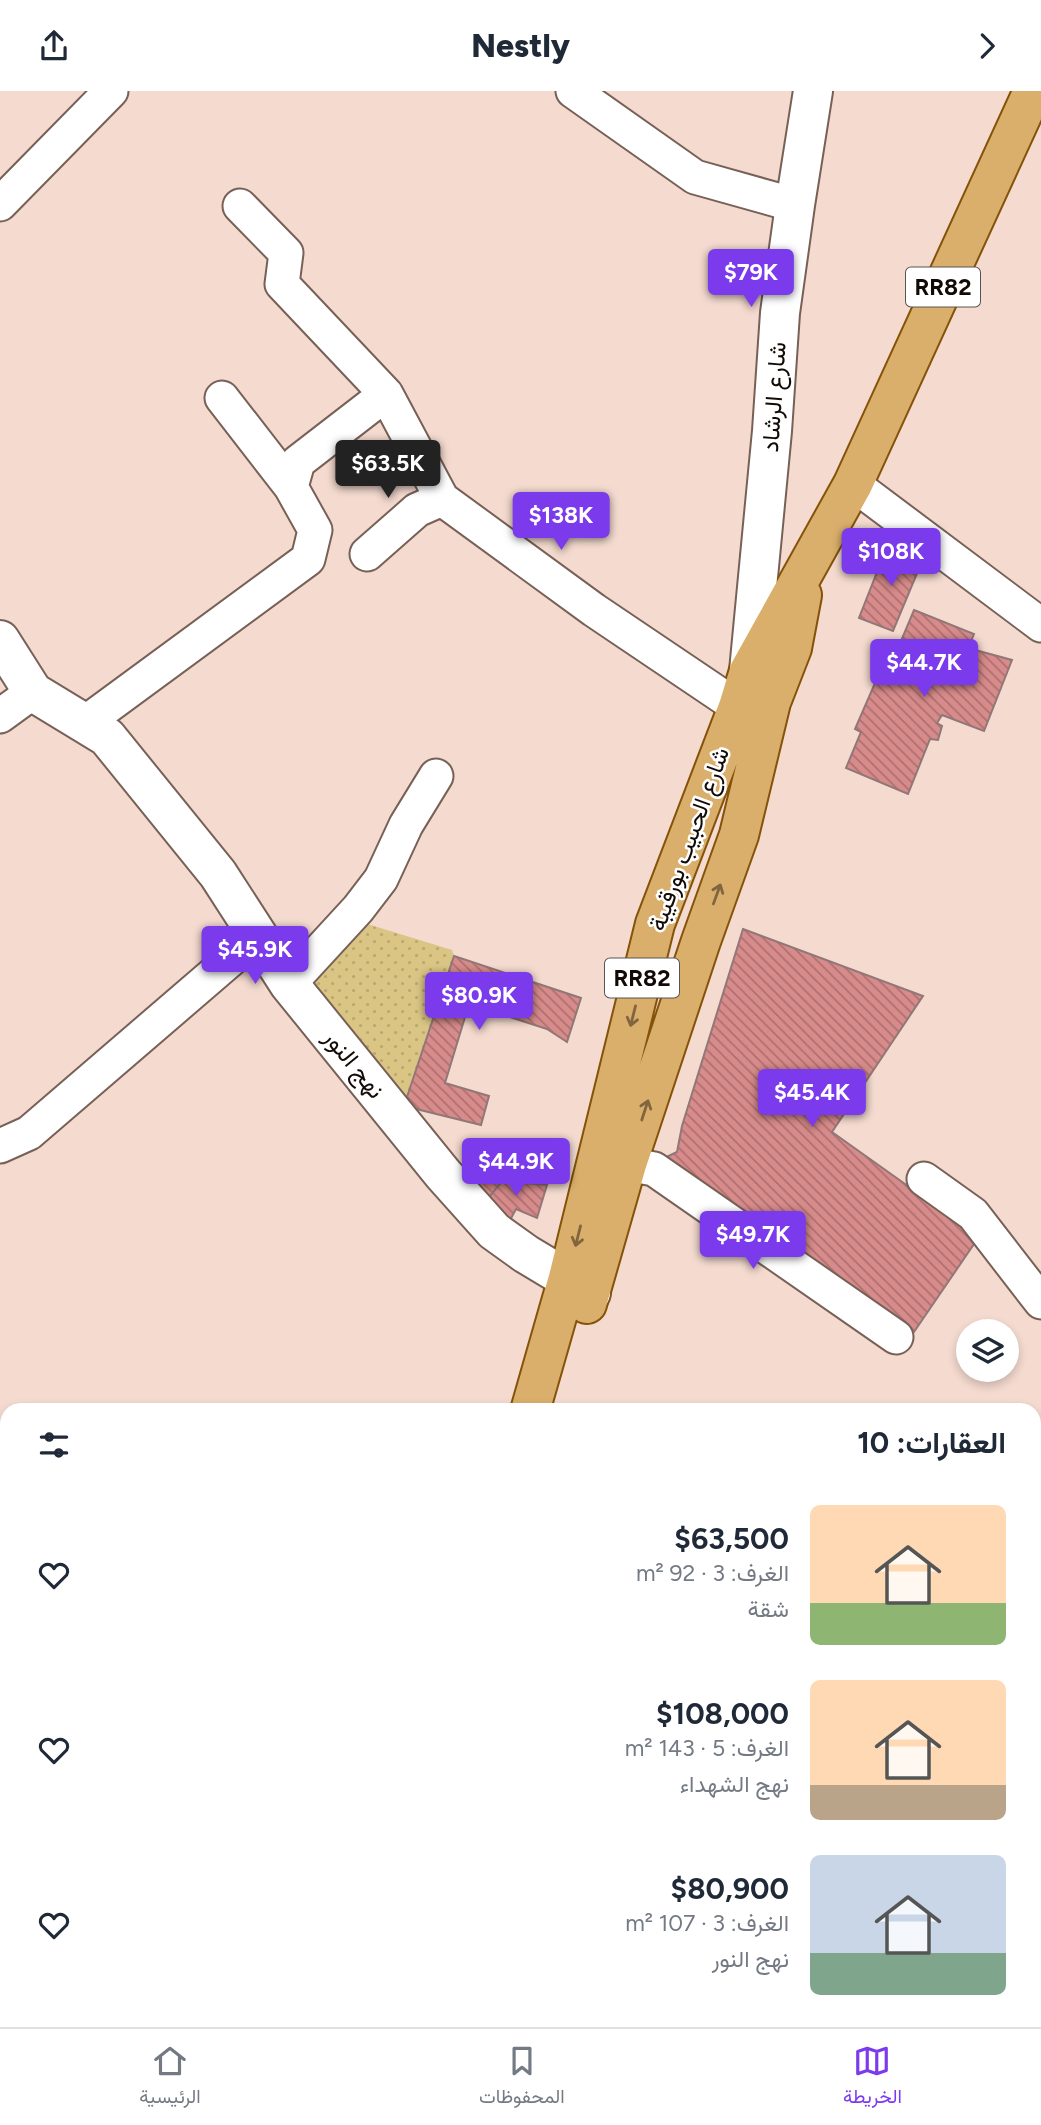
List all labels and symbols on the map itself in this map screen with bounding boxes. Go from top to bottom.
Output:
pin: $79K [710,249,792,309]
road number: RR82 [906,267,980,307]
street label: شارع الرشاد [755,341,794,453]
pin: $63.5K [331,441,445,500]
pin: $138K [512,493,610,552]
pin: $108K [842,529,940,588]
pin: $44.7K [867,639,981,699]
street label: شارع الحبيب بورقيبة [642,743,737,935]
one-way arrow [712,884,725,906]
pin: $45.9K [198,927,312,986]
road number: RR82 [605,958,679,997]
pin: $80.9K [422,972,536,1032]
one-way arrow [626,1004,639,1026]
street label: نهج النور [315,1022,391,1106]
pin: $45.4K [755,1069,869,1129]
one-way arrow [639,1099,652,1121]
pin: $44.9K [459,1139,573,1198]
pin: $49.7K [696,1211,810,1271]
one-way arrow [571,1224,584,1247]

